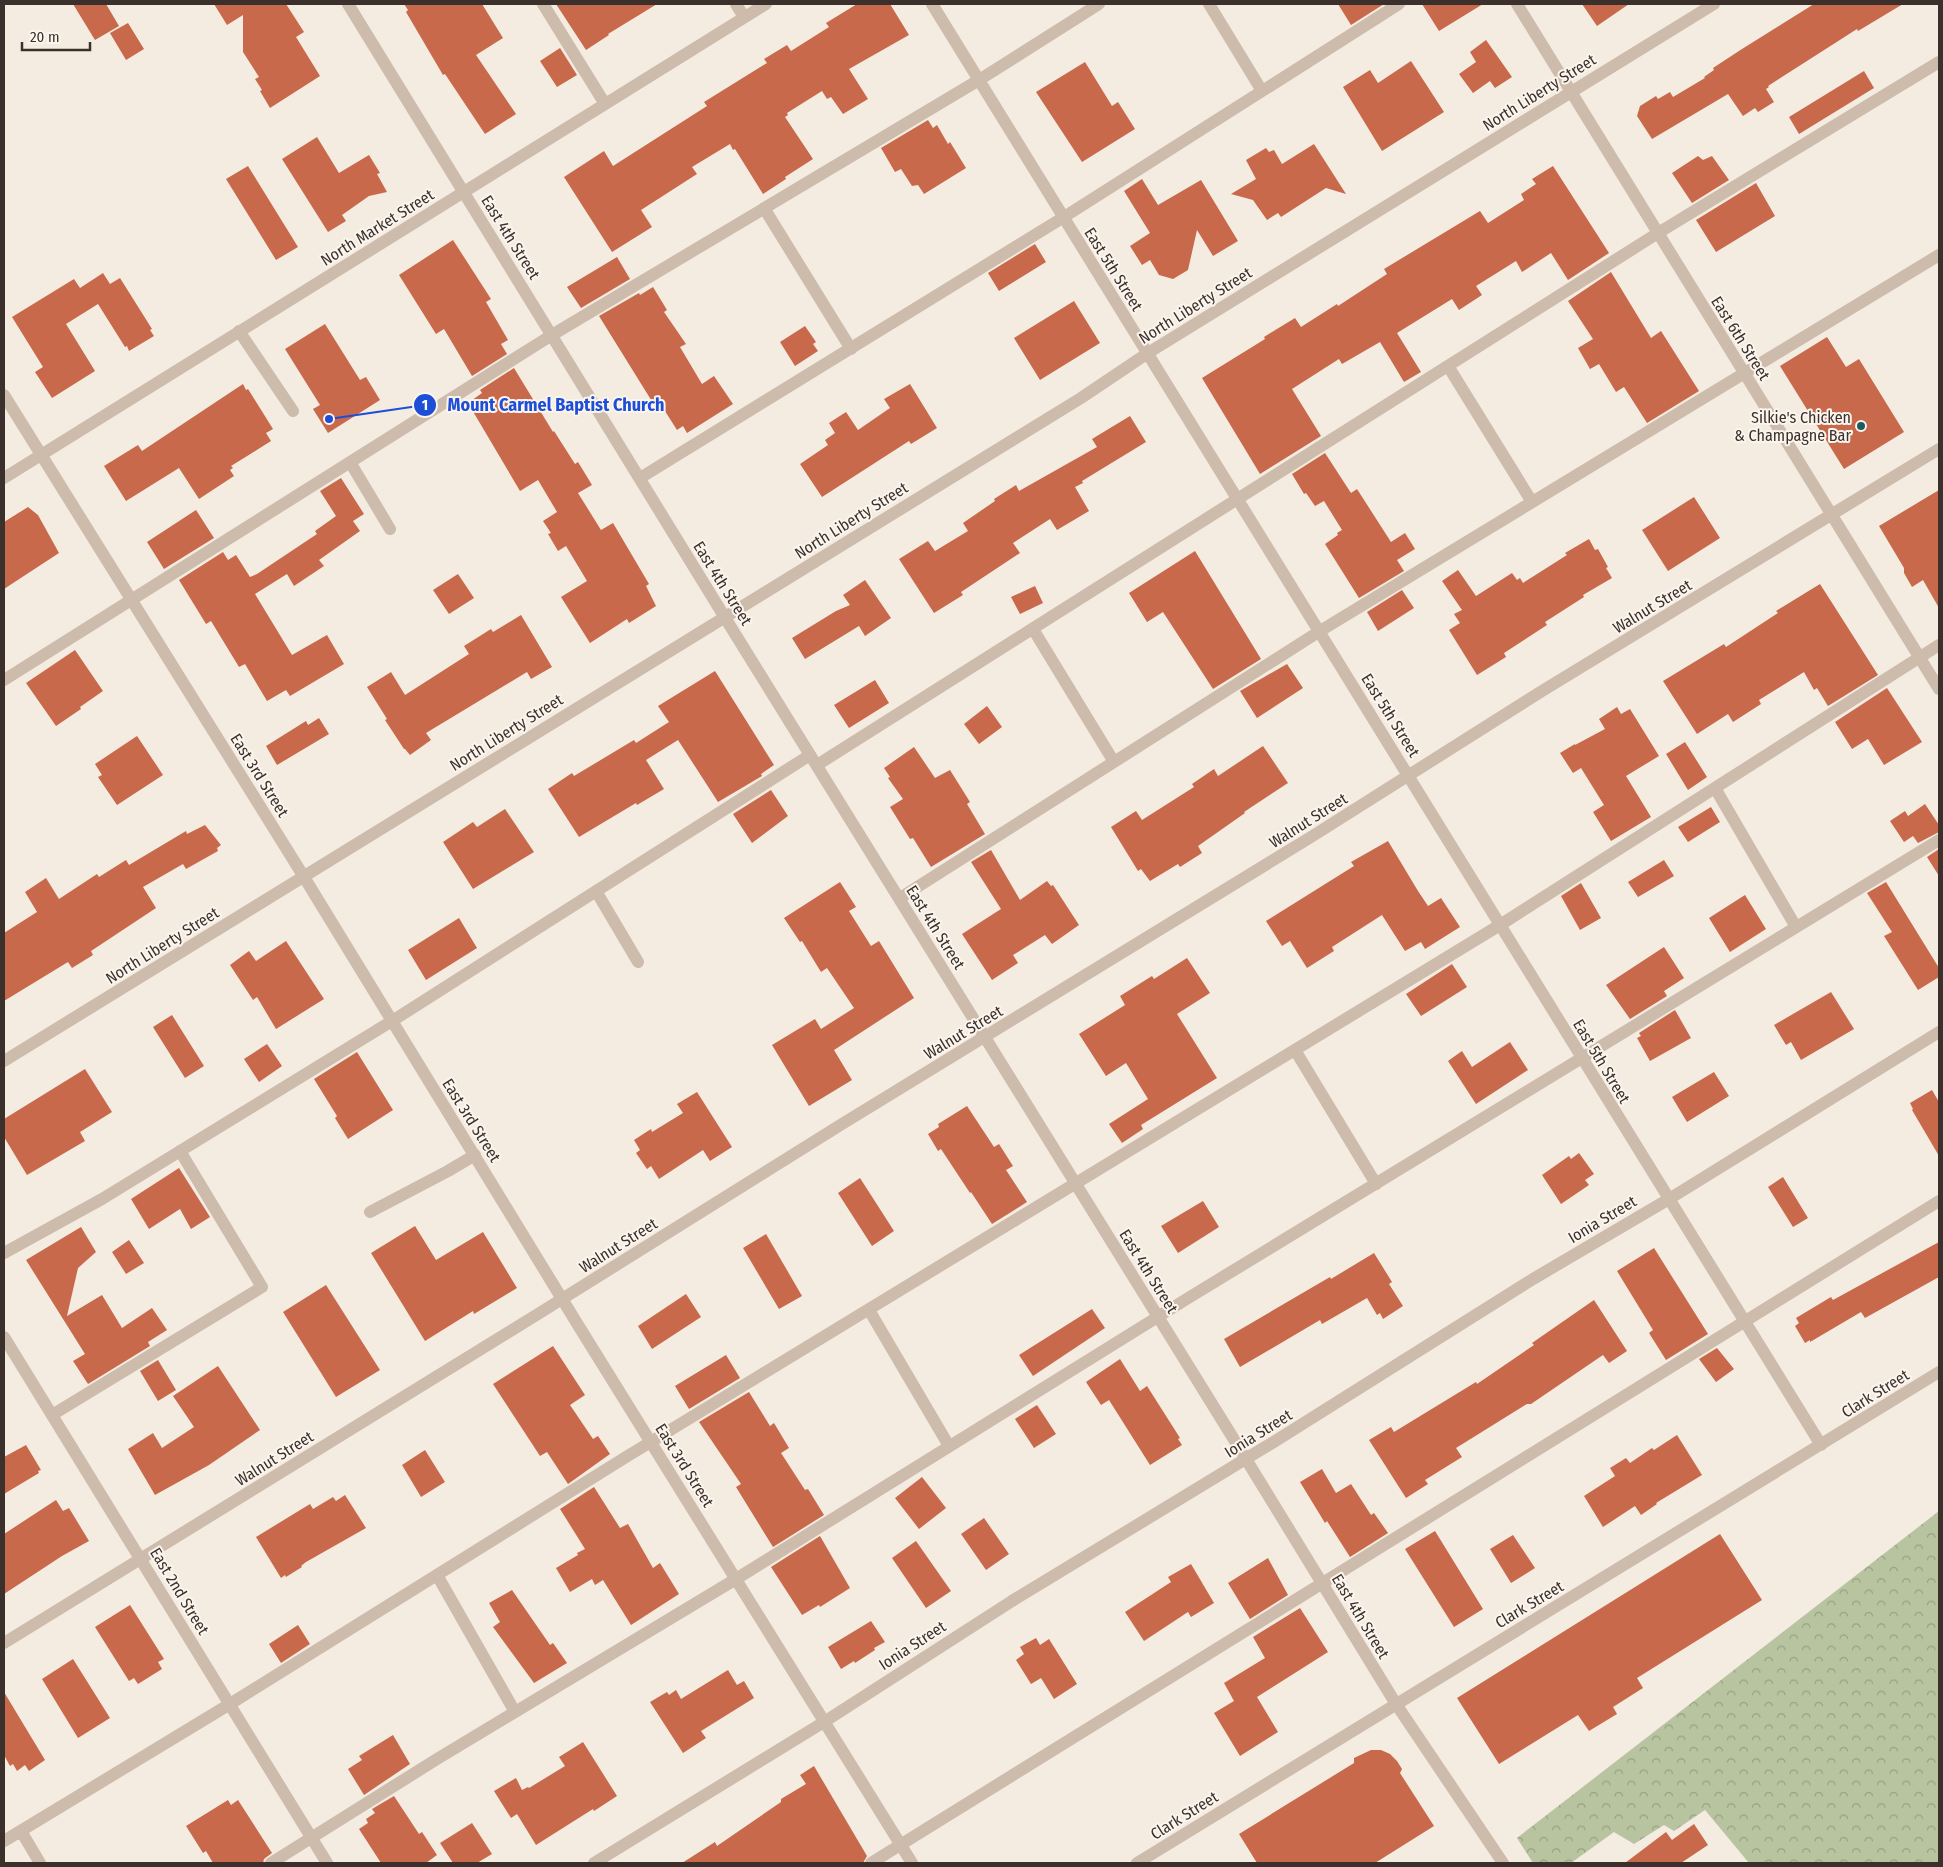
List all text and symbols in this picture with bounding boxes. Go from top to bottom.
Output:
scale bar [22,20,90,52]
text: 20 m [30,28,60,46]
street label: North Liberty Street [1479,50,1600,135]
street label: North Market Street [317,185,438,270]
street label: East 4th Street [477,192,544,283]
street label: East 5th Street [1080,224,1147,315]
street label: North Liberty Street [1135,263,1256,348]
street label: East 6th Street [1707,293,1774,384]
callout: Mount Carmel Baptist Church [412,389,674,422]
text: Mount Carmel Baptist Church [448,394,664,416]
text: 1 [422,396,428,414]
place label: Silkie's Chicken & Champagne Bar [1734,408,1851,445]
marker: Silkie's Chicken & Champagne Bar [1855,420,1867,432]
street label: North Liberty Street [791,478,912,563]
street label: East 4th Street [689,538,756,629]
street label: Walnut Street [1609,575,1696,637]
street label: East 5th Street [1357,670,1424,761]
street label: North Liberty Street [446,690,567,775]
street label: East 3rd Street [226,730,293,821]
street label: Walnut Street [1266,789,1351,852]
street label: East 4th Street [902,882,969,973]
street label: North Liberty Street [102,903,223,988]
street label: Walnut Street [920,1001,1007,1063]
street label: East 5th Street [1569,1016,1635,1107]
street label: East 3rd Street [438,1075,505,1166]
street label: Ionia Street [1565,1191,1640,1247]
street label: Walnut Street [576,1214,661,1277]
street label: East 4th Street [1115,1226,1182,1317]
street label: Clark Street [1838,1365,1913,1422]
street label: Ionia Street [1221,1405,1296,1462]
street label: East 3rd Street [651,1420,718,1511]
street label: Walnut Street [232,1427,317,1490]
street label: East 2nd Street [146,1544,213,1639]
street label: East 4th Street [1328,1570,1394,1663]
street label: Clark Street [1492,1576,1567,1632]
street label: Ionia Street [875,1616,950,1674]
street label: Clark Street [1147,1787,1222,1844]

